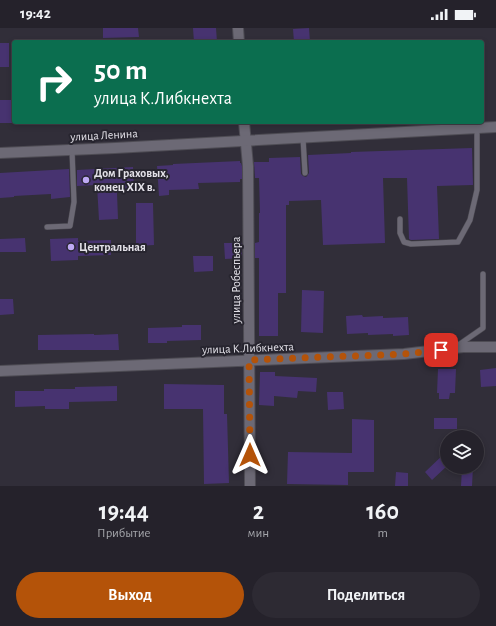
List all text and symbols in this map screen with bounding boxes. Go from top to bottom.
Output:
text: 19:42 [20,6,51,21]
icon: right [28,56,80,108]
text: 50 m [94,57,148,85]
text: улица К.Либкнехта [94,90,232,108]
street label: улица Ленина [69,127,139,144]
place label: Дом Граховых, конец XIX в. [94,167,169,193]
marker: Дом Граховых, конец XIX в. [81,175,91,185]
street label: улица Робеспьера [230,236,243,324]
place label: Центральная [79,241,146,253]
marker: Центральная [66,242,76,252]
pin [424,333,458,367]
icon: arrive [430,339,452,361]
street label: улица К.Либкнехта [201,340,295,357]
map controls [440,430,484,474]
button: layers [440,430,484,474]
position arrow [229,434,271,476]
text: 19:44 [99,500,149,524]
text: 2 [253,500,264,524]
text: 160 [366,500,399,524]
text: Прибытие [97,527,151,540]
text: мин [248,527,269,540]
text: m [377,527,388,540]
button: Выход [16,572,244,618]
button: Поделиться [252,572,480,618]

